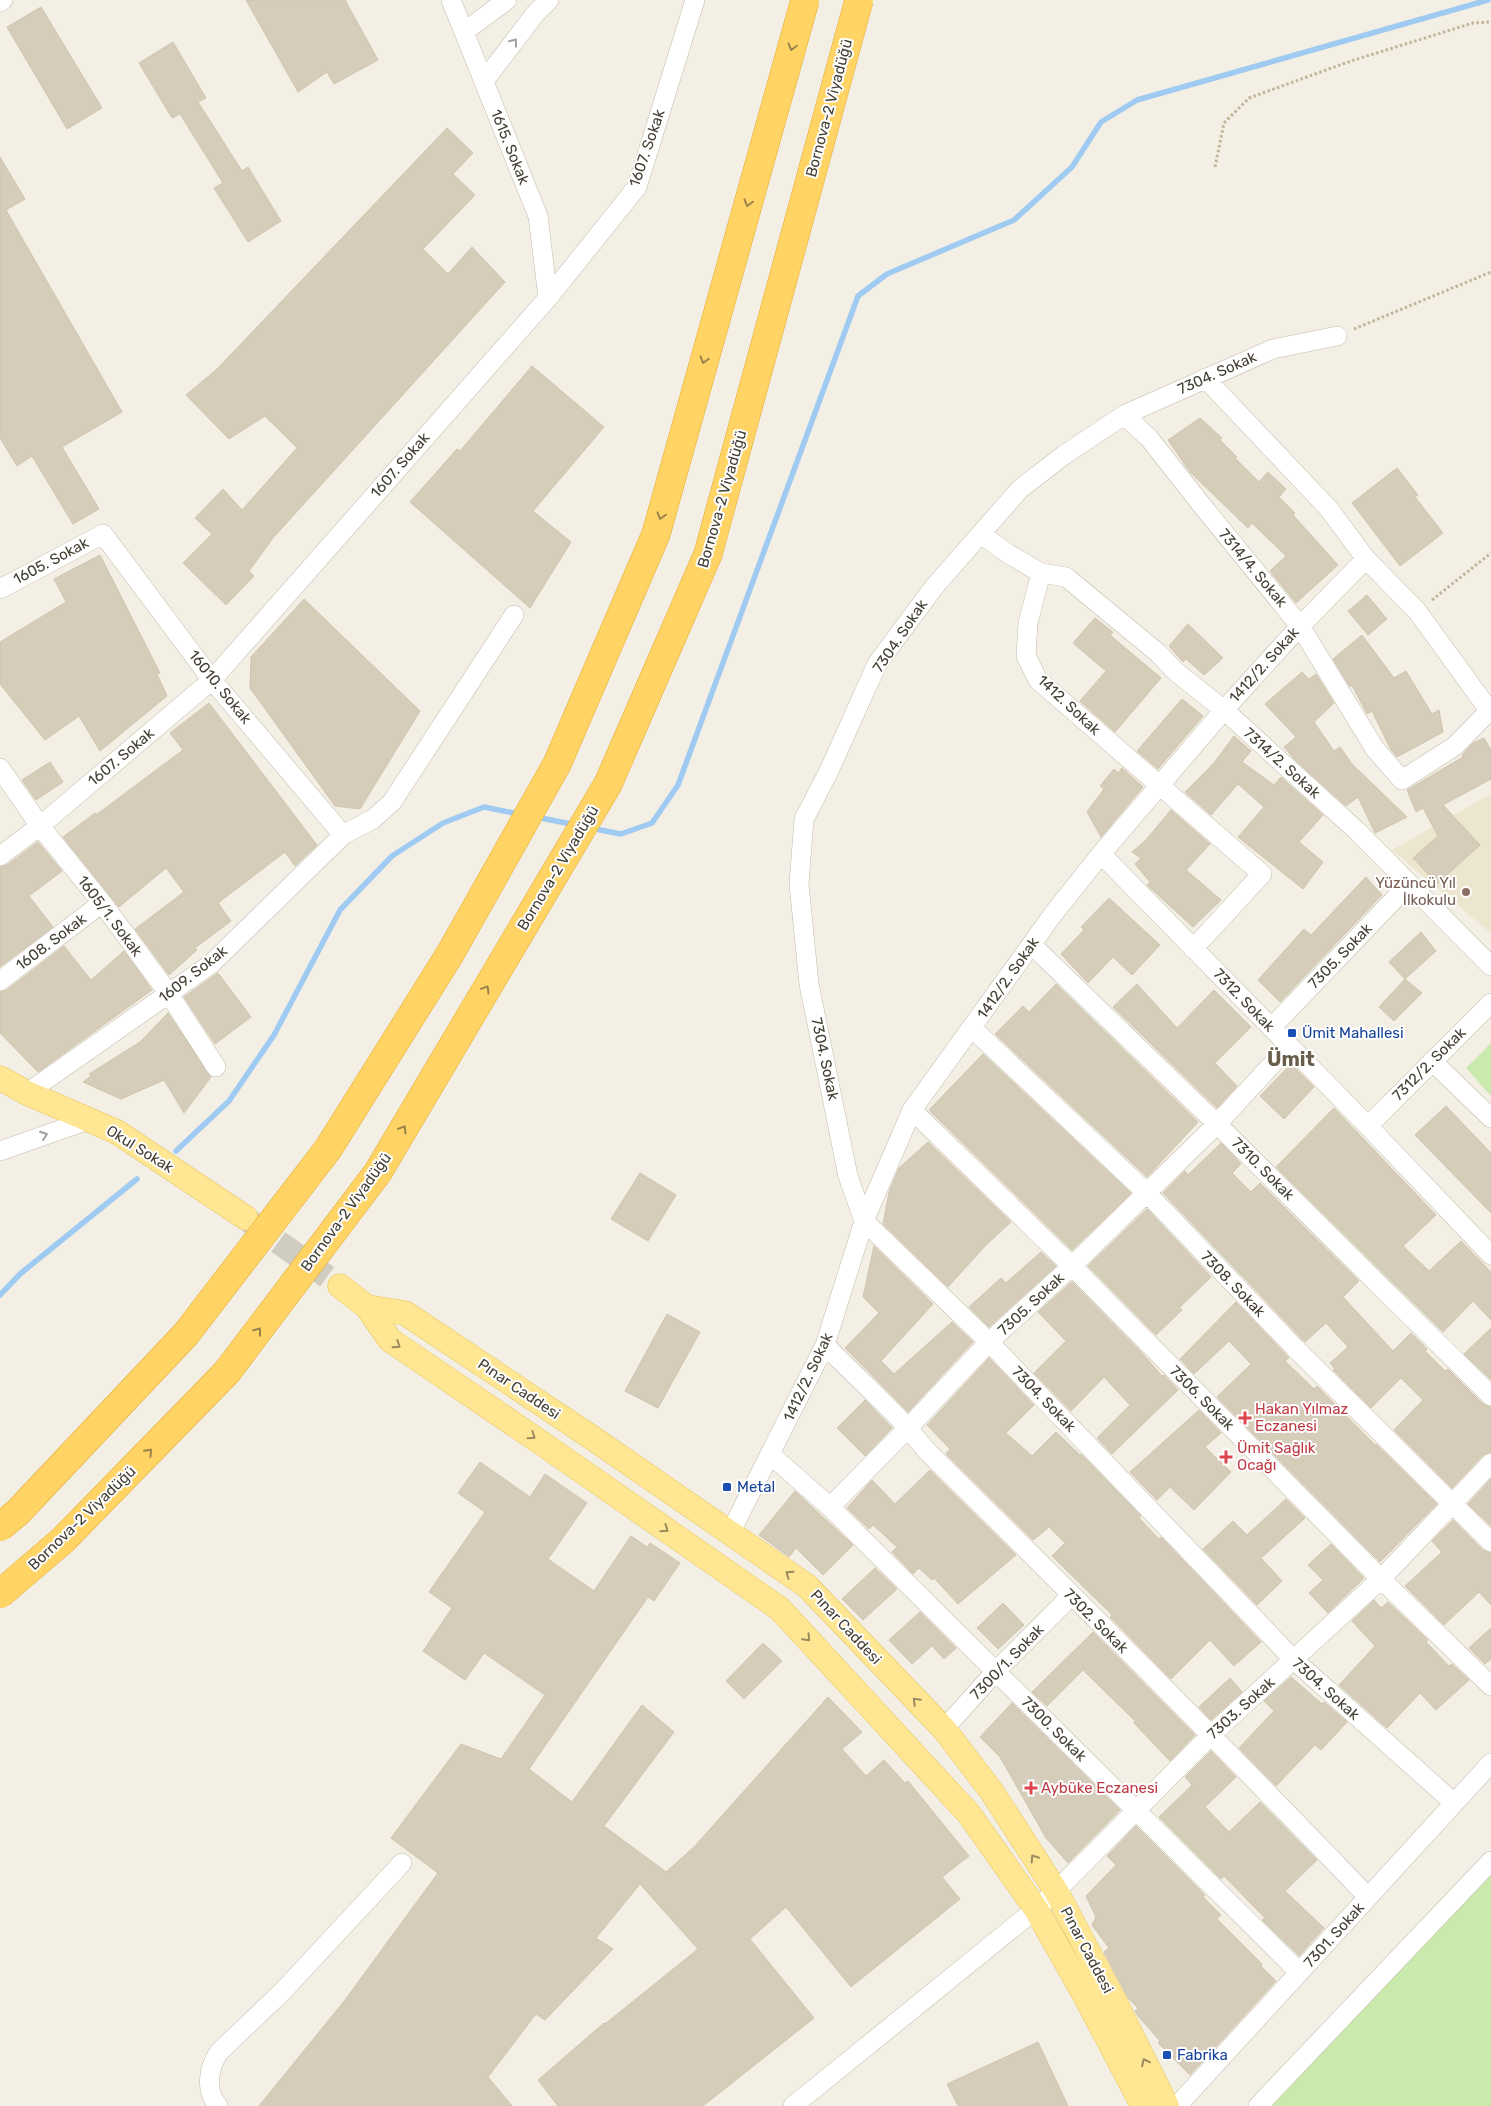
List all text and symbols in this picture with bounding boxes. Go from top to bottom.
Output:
street label: Bornova-2 Viyadüğü [802,37,856,179]
one-way arrow [508,39,517,48]
one-way arrow [788,42,798,51]
street label: 1615. Sokak [487,107,533,187]
street label: 1607. Sokak [625,107,669,189]
one-way arrow [744,199,754,207]
street label: 7304. Sokak [1175,348,1259,398]
one-way arrow [700,355,710,363]
street label: 1607. Sokak [367,428,433,501]
street label: Bornova-2 Viyadüğü [694,428,750,570]
one-way arrow [656,512,666,520]
street label: 7314/4. Sokak [1215,525,1291,611]
street label: 1605. Sokak [10,534,92,588]
street label: 7304. Sokak [869,596,931,676]
street label: 1412/2. Sokak [1225,623,1303,707]
street label: 16010. Sokak [185,646,255,728]
street label: 1412. Sokak [1034,671,1104,739]
street label: 1607. Sokak [84,724,158,790]
street label: 7314/2. Sokak [1240,724,1324,802]
street label: Bornova-2 Viyadüğü [514,802,602,934]
street label: 1605/1. Sokak [74,872,146,960]
place label: Yüzüncü Yıl İlkokulu [1375,874,1456,909]
marker: Yüzüncü Yıl İlkokulu [1460,886,1472,898]
street label: 1608. Sokak [12,910,90,974]
street label: 7305. Sokak [1304,919,1376,992]
street label: 1412/2. Sokak [973,934,1043,1022]
street label: 1609. Sokak [155,942,231,1006]
street label: 7312. Sokak [1210,965,1279,1035]
one-way arrow [480,985,490,994]
street label: 7304. Sokak [807,1016,843,1102]
street label: 7312/2. Sokak [1389,1023,1470,1104]
place label: Ümit Mahallesi [1302,1024,1404,1042]
marker: Ümit Mahallesi [1286,1027,1298,1039]
district label: Ümit [1267,1047,1315,1071]
street label: Okul Sokak [103,1121,177,1177]
one-way arrow [397,1125,407,1134]
one-way arrow [39,1131,48,1141]
street label: 7310. Sokak [1228,1134,1298,1204]
street label: Bornova-2 Viyadüğü [297,1149,395,1275]
street label: 7308. Sokak [1197,1247,1269,1321]
street label: 7305. Sokak [994,1269,1068,1339]
one-way arrow [252,1328,260,1337]
street label: 1412/2. Sokak [780,1330,836,1424]
one-way arrow [391,1339,401,1348]
street label: Pınar Caddesi [474,1355,564,1423]
street label: 7304. Sokak [1008,1362,1080,1436]
street label: 7306. Sokak [1166,1362,1238,1434]
place label: Hakan Yılmaz Eczanesi [1255,1400,1348,1435]
marker: Hakan Yılmaz Eczanesi [1239,1412,1251,1424]
one-way arrow [526,1430,536,1439]
place label: Ümit Sağlık Ocağı [1237,1439,1316,1474]
one-way arrow [143,1449,152,1458]
marker: Ümit Sağlık Ocağı [1219,1450,1233,1464]
street label: Bornova-2 Viyadüğü [25,1462,139,1574]
place label: Metal [737,1478,775,1496]
marker: Metal [721,1481,733,1493]
one-way arrow [659,1523,669,1532]
one-way arrow [785,1571,795,1580]
street label: 7302. Sokak [1060,1585,1132,1657]
street label: Pınar Caddesi [807,1586,885,1668]
street label: 7300/1. Sokak [966,1620,1048,1704]
one-way arrow [801,1633,810,1642]
street label: 7304. Sokak [1289,1654,1364,1724]
street label: 7303. Sokak [1204,1673,1279,1743]
street label: 7300. Sokak [1018,1693,1090,1765]
one-way arrow [913,1697,922,1706]
place label: Aybüke Eczanesi [1041,1779,1158,1797]
marker: Aybüke Eczanesi [1025,1782,1037,1794]
one-way arrow [1031,1854,1040,1864]
street label: 7301. Sokak [1300,1898,1368,1971]
street label: Pınar Caddesi [1057,1904,1117,1996]
place label: Fabrika [1177,2046,1228,2064]
marker: Fabrika [1161,2049,1173,2061]
one-way arrow [1141,2058,1151,2067]

